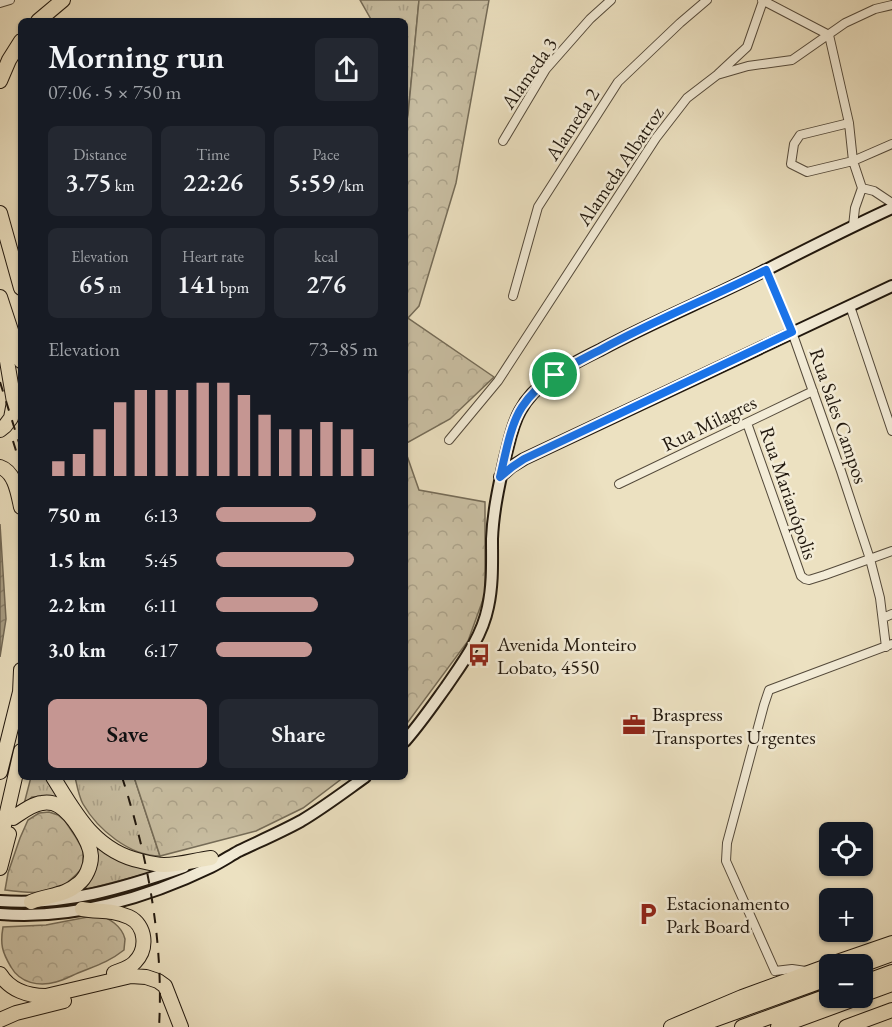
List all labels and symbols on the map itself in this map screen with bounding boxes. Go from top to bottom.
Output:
street label: Alameda 3 [494,32,563,115]
street label: Alameda 2 [538,82,605,166]
street label: Alameda Albatroz [570,101,670,232]
street label: Rua Sales Campos [804,345,874,487]
pin [529,349,580,400]
street label: Rua Milagres [657,389,761,457]
street label: Rua Marianópolis [754,423,824,563]
place label: Avenida Monteiro Lobato, 4550 [496,631,637,680]
bus stop icon: Avenida Monteiro Lobato, 4550 [466,642,492,668]
place label: Braspress Transportes Urgentes [652,701,816,750]
office icon: Braspress Transportes Urgentes [621,712,647,738]
place label: Estacionamento Park Board [666,890,790,939]
parking icon: Estacionamento Park Board [635,901,661,927]

